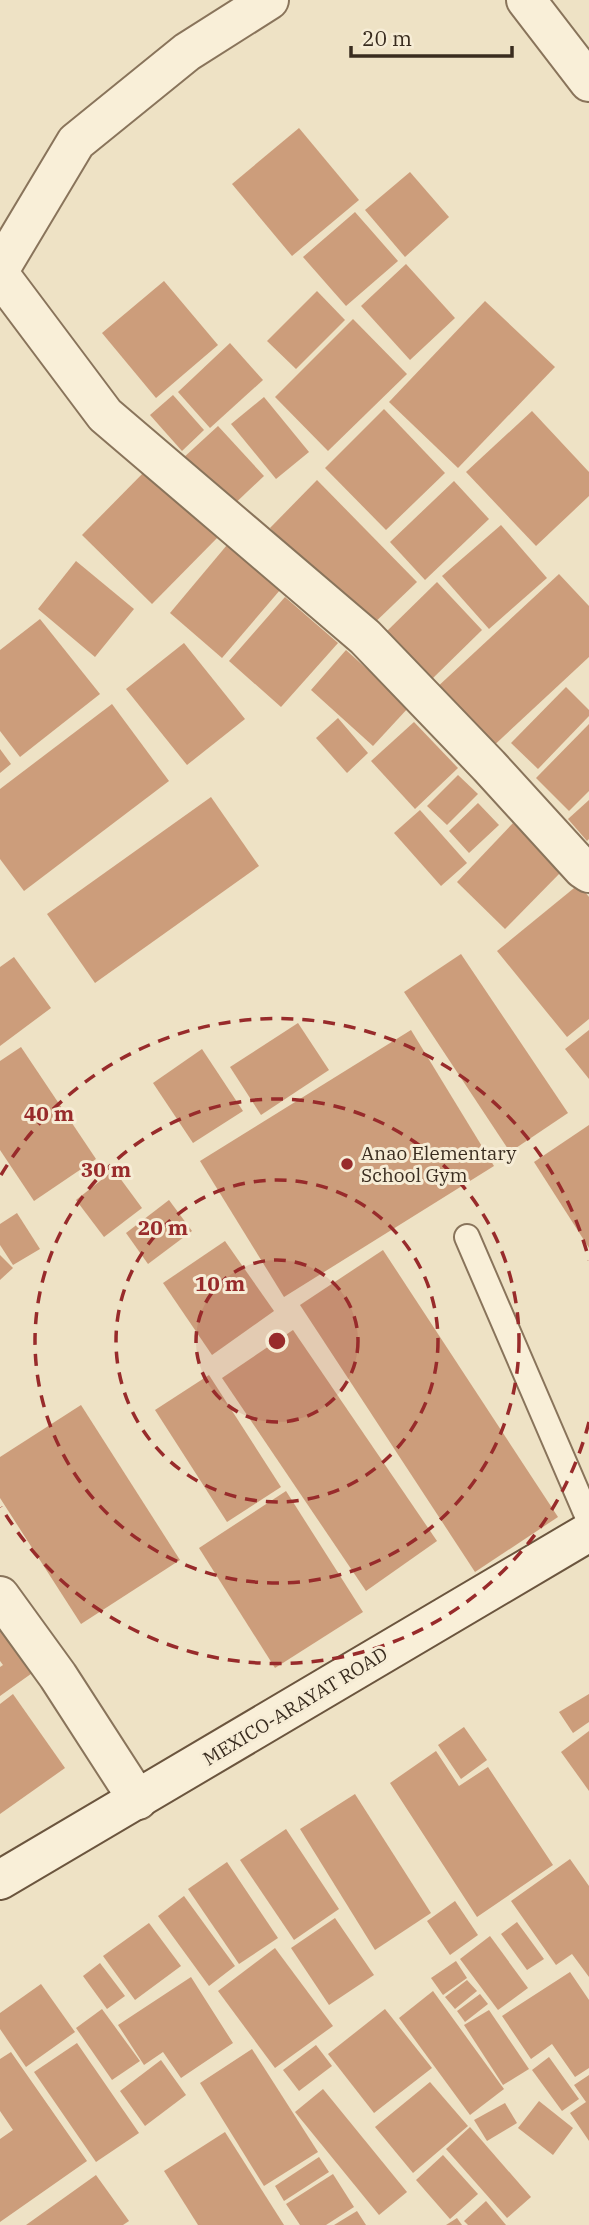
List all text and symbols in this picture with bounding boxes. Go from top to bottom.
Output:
scale bar [351,14,512,58]
text: 20 m [362,24,412,52]
text: 40 m [24,1099,74,1127]
place label: Anao Elementary School Gym [361,1141,517,1187]
text: 30 m [81,1155,131,1183]
marker: Anao Elementary School Gym [339,1156,355,1172]
text: 20 m [138,1213,188,1241]
text: 10 m [195,1269,245,1297]
centre of rings [265,1329,289,1353]
street label: MEXICO-ARAYAT ROAD [198,1641,392,1771]

